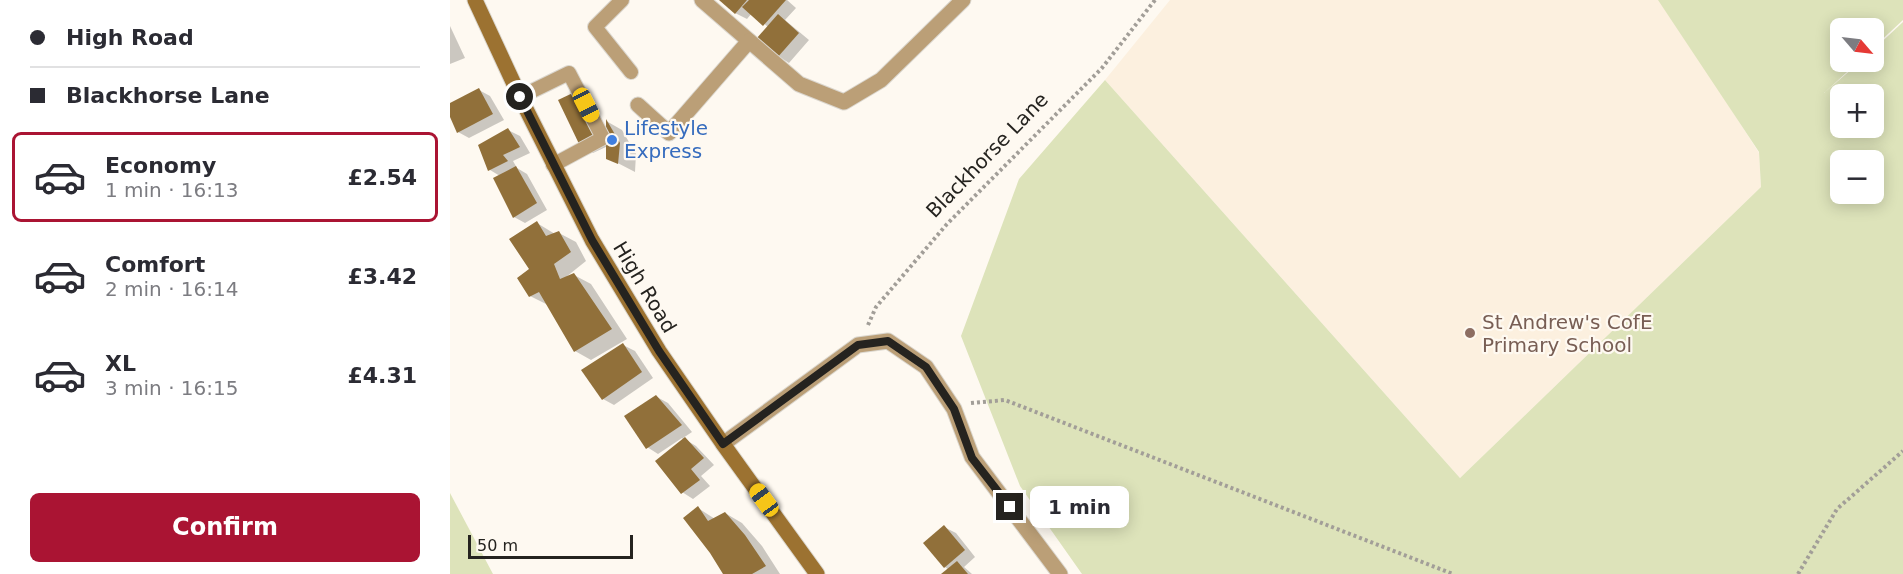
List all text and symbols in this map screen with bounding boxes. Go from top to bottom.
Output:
north arrow [1830,18,1884,72]
map controls [1830,18,1884,204]
text: High Road [66,25,194,50]
text: Blackhorse Lane [66,83,270,108]
route start [506,83,533,110]
button: + [1830,84,1884,138]
car [570,85,602,125]
street label: Blackhorse Lane [921,87,1053,223]
place label: Lifestyle Express [624,116,708,163]
marker: Lifestyle Express [605,133,619,147]
icon: car [33,150,87,204]
button: − [1830,150,1884,204]
text: Economy [105,153,216,178]
text: £2.54 [347,165,417,190]
text: 1 min · 16:13 [105,178,239,202]
street label: High Road [608,237,682,337]
icon: car [33,249,87,303]
text: Comfort [105,252,205,277]
text: £3.42 [347,264,417,289]
text: 2 min · 16:14 [105,277,239,301]
place label: St Andrew's CofE Primary School [1482,310,1653,357]
marker: St Andrew's CofE Primary School [1463,326,1477,340]
icon: car [33,348,87,402]
text: XL [105,351,136,376]
text: £4.31 [347,363,417,388]
text: 3 min · 16:15 [105,376,239,400]
car [746,480,782,520]
callout: 1 min [1031,486,1130,528]
button: Confirm [30,493,420,562]
route end [996,493,1023,520]
text: 1 min [1048,495,1111,519]
scale bar [468,532,633,560]
text: 50 m [477,536,518,555]

